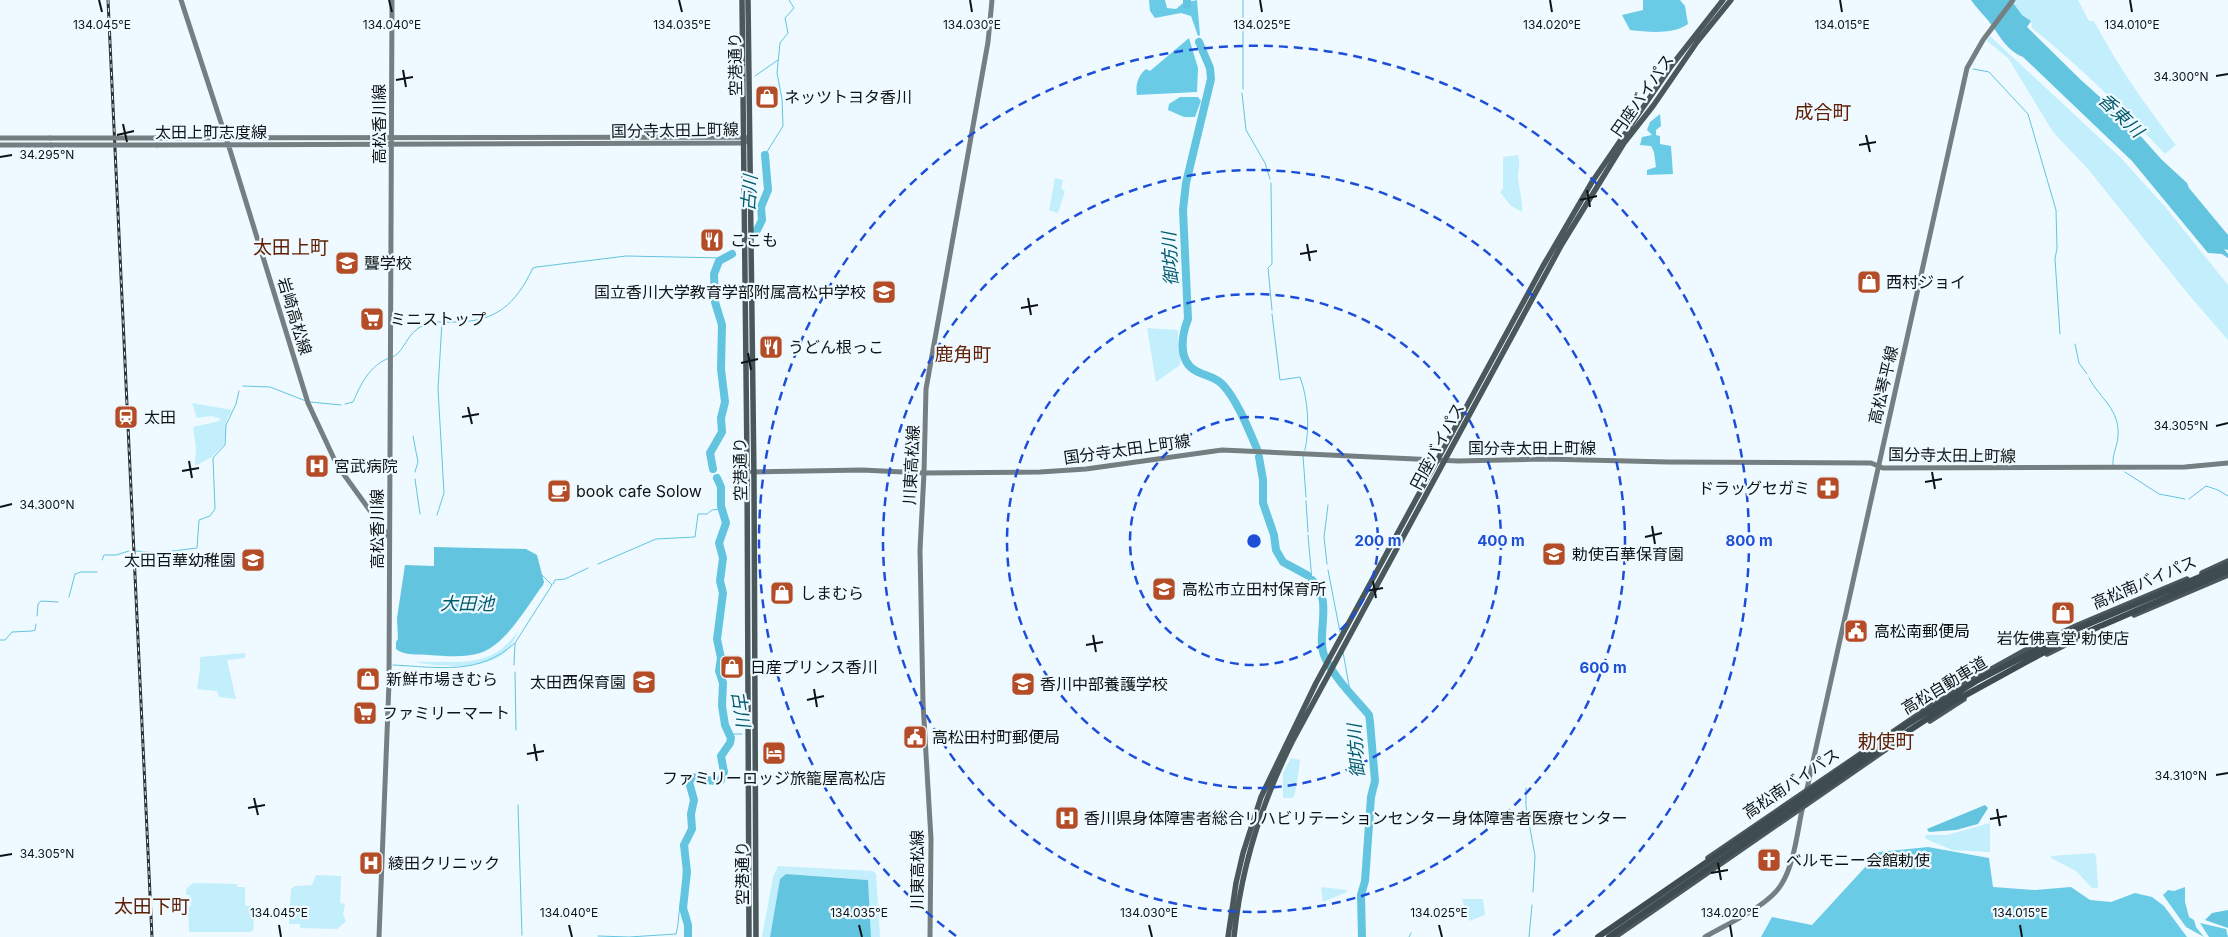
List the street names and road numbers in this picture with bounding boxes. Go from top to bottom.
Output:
street label: 空港通り [724,32,746,96]
street label: 円座バイパス [1606,50,1678,140]
street label: 高松香川線 [369,84,389,164]
street label: 国分寺太田上町線 [611,119,739,141]
street label: 太田上町志度線 [155,122,267,142]
street label: 岩崎高松線 [274,275,316,357]
street label: 高松琴平線 [1864,344,1902,426]
street label: 円座バイパス [1406,399,1468,493]
street label: 川東高松線 [899,425,923,505]
street label: 国分寺太田上町線 [1062,430,1192,468]
street label: 空港通り [729,437,751,501]
street label: 国分寺太田上町線 [1468,438,1596,458]
street label: 国分寺太田上町線 [1888,444,2016,466]
street label: 高松香川線 [367,489,387,569]
street label: 高松南バイパス [2089,551,2199,613]
street label: 高松自動車道 [1898,652,1990,718]
street label: 高松南バイパス [1739,743,1843,823]
street label: 川東高松線 [907,830,927,910]
street label: 空港通り [732,841,752,905]

